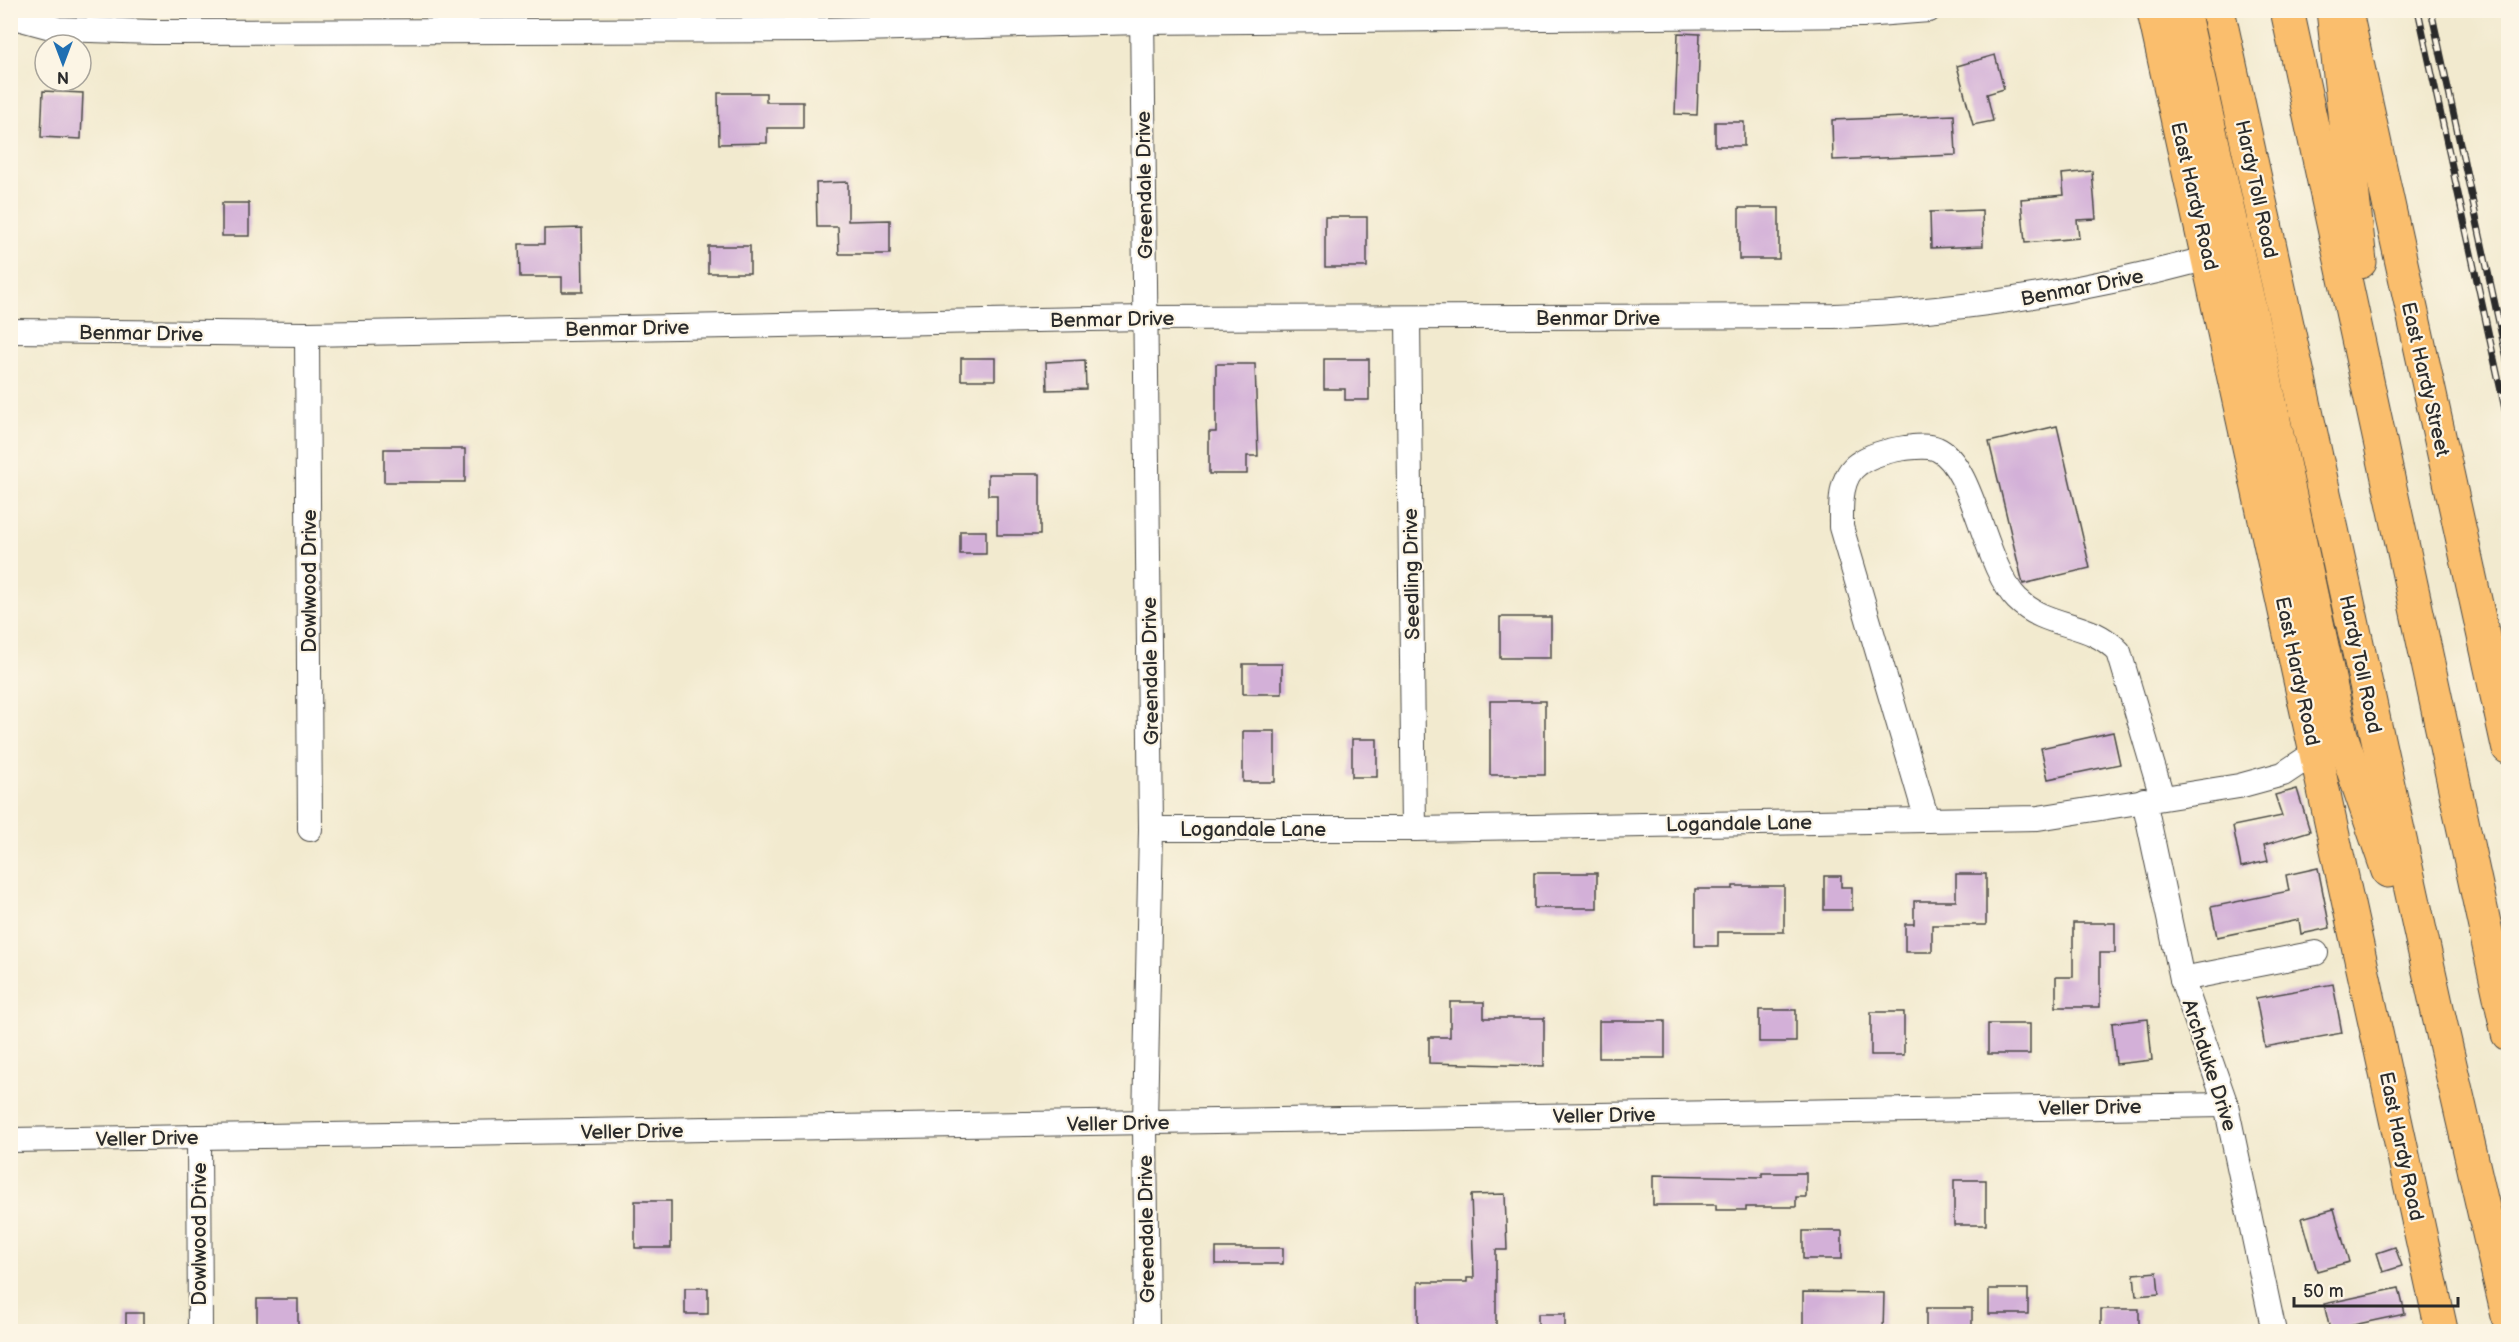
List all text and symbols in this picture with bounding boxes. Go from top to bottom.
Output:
north arrow [33,33,93,93]
text: N [57,67,69,86]
street label: Greendale Drive [1132,111,1158,259]
street label: Hardy Toll Road [2230,118,2282,261]
street label: East Hardy Road [2165,120,2223,273]
street label: Benmar Drive [2019,264,2146,312]
street label: East Hardy Street [2396,300,2454,459]
street label: Benmar Drive [1050,307,1175,333]
street label: Benmar Drive [1536,307,1660,331]
street label: Benmar Drive [565,316,690,342]
street label: Benmar Drive [79,321,203,347]
street label: Seedling Drive [1399,508,1425,640]
street label: Dowlwood Drive [298,509,322,653]
street label: Hardy Toll Road [2334,593,2386,736]
street label: East Hardy Road [2270,595,2325,748]
street label: Greendale Drive [1138,597,1164,745]
street label: Logandale Lane [1666,811,1812,837]
street label: Logandale Lane [1180,818,1326,842]
street label: Archduke Drive [2176,996,2242,1134]
street label: East Hardy Road [2374,1070,2429,1223]
street label: Veller Drive [2038,1095,2142,1121]
street label: Veller Drive [1552,1103,1656,1129]
street label: Veller Drive [1066,1111,1170,1137]
street label: Veller Drive [580,1119,684,1145]
street label: Veller Drive [95,1126,199,1152]
street label: Greendale Drive [1134,1155,1160,1303]
street label: Dowlwood Drive [188,1162,212,1306]
scale bar [2294,1270,2458,1308]
text: 50 m [2303,1281,2344,1302]

